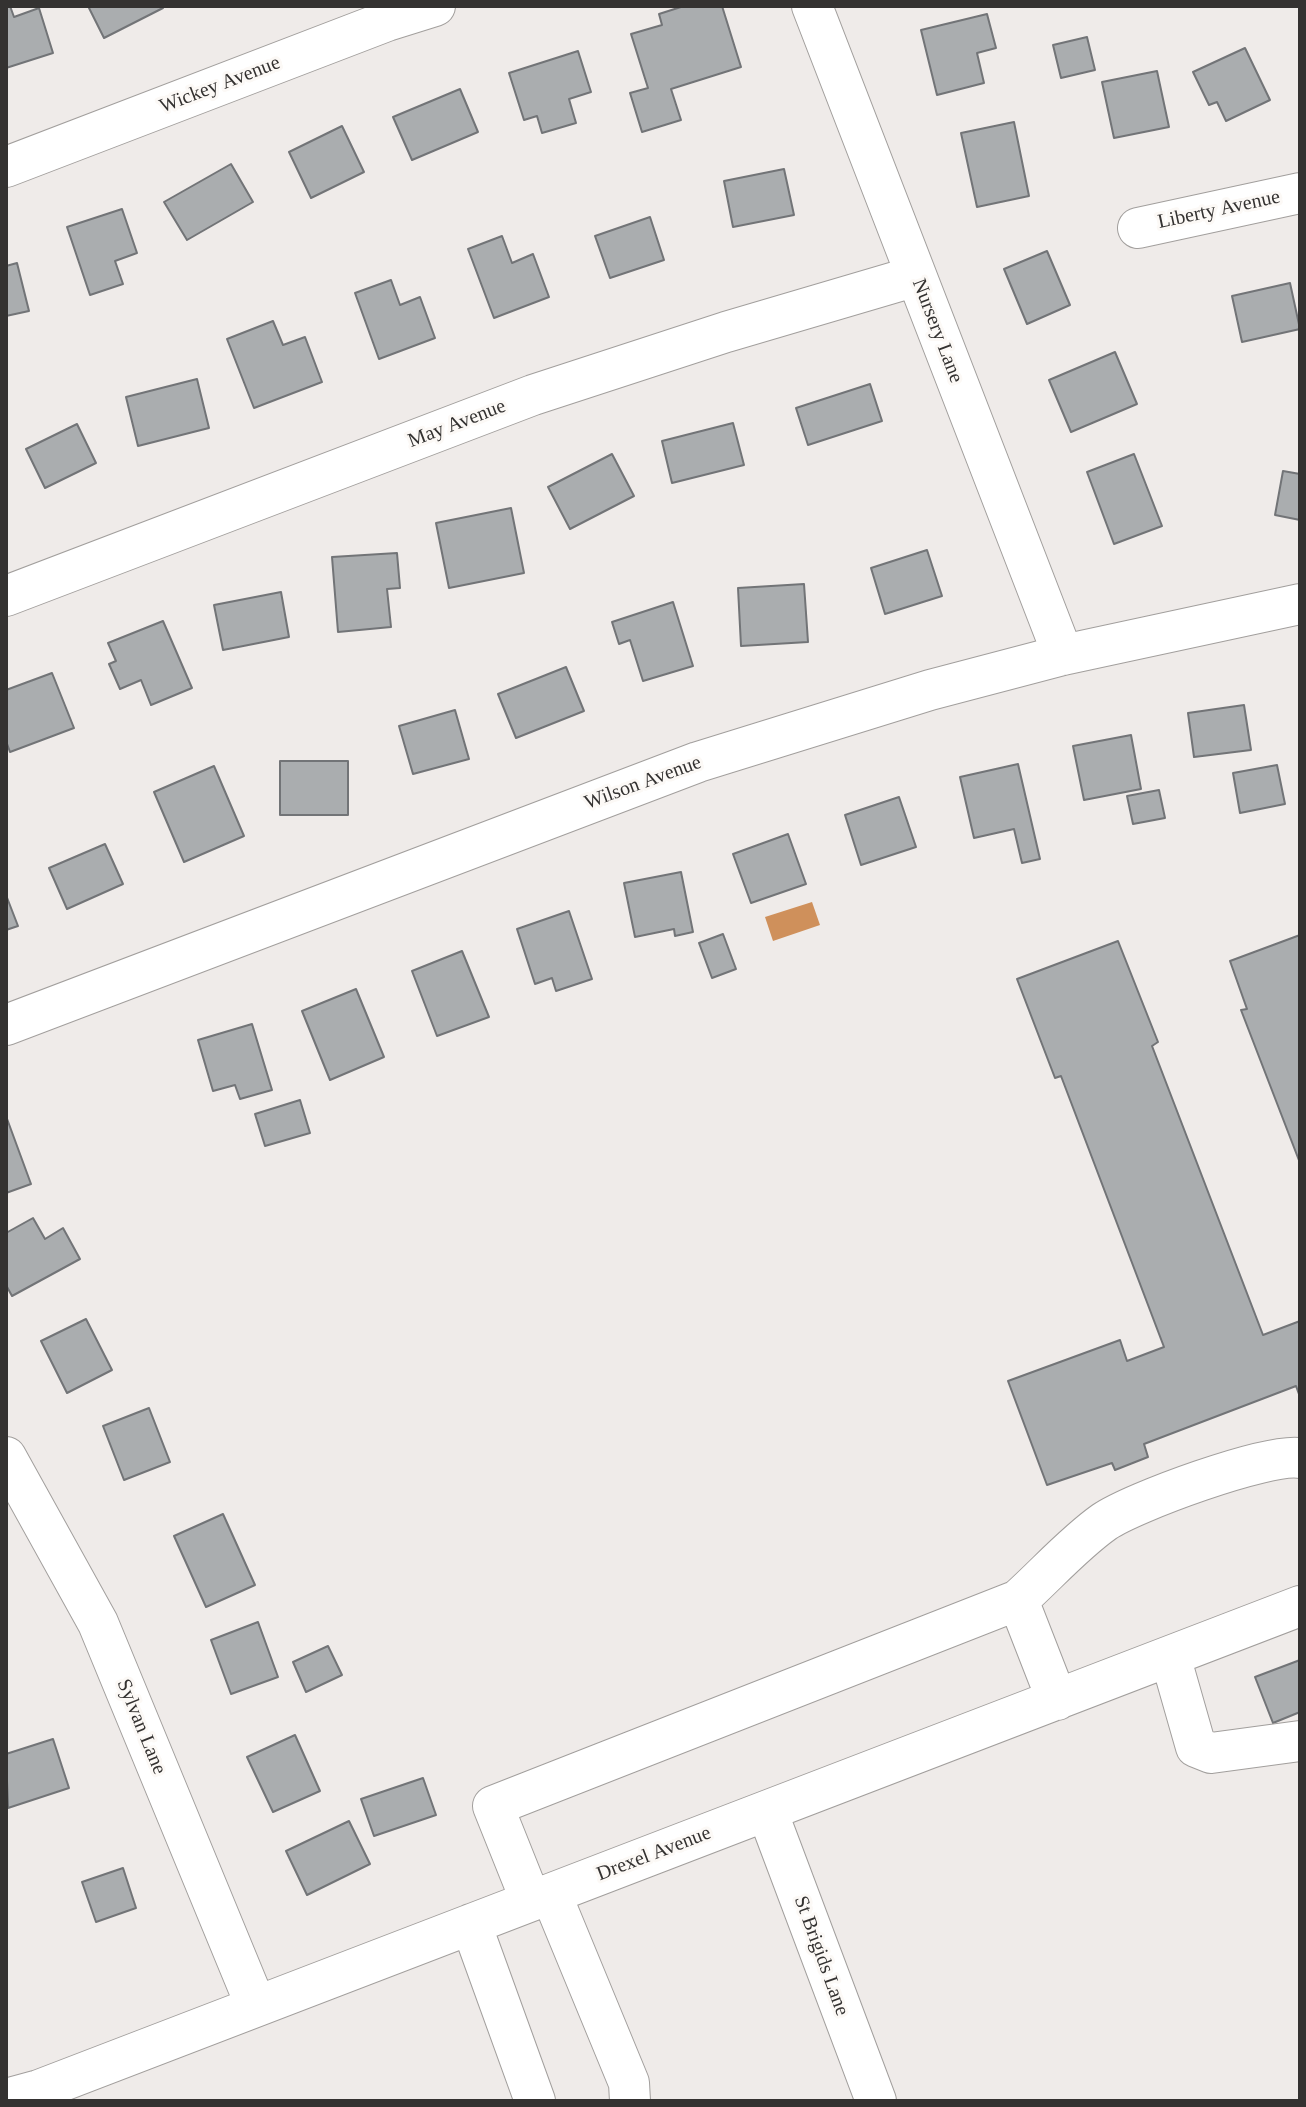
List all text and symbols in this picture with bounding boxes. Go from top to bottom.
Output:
street label: Wickey Avenue [156,51,284,119]
street label: Liberty Avenue [1156,185,1282,235]
street label: Nursery Lane [906,276,968,386]
street label: May Avenue [405,394,509,454]
street label: Wilson Avenue [581,751,705,815]
street label: Sylvan Lane [111,1676,171,1778]
street label: Drexel Avenue [594,1821,714,1887]
street label: St Brigids Lane [788,1893,854,2019]

